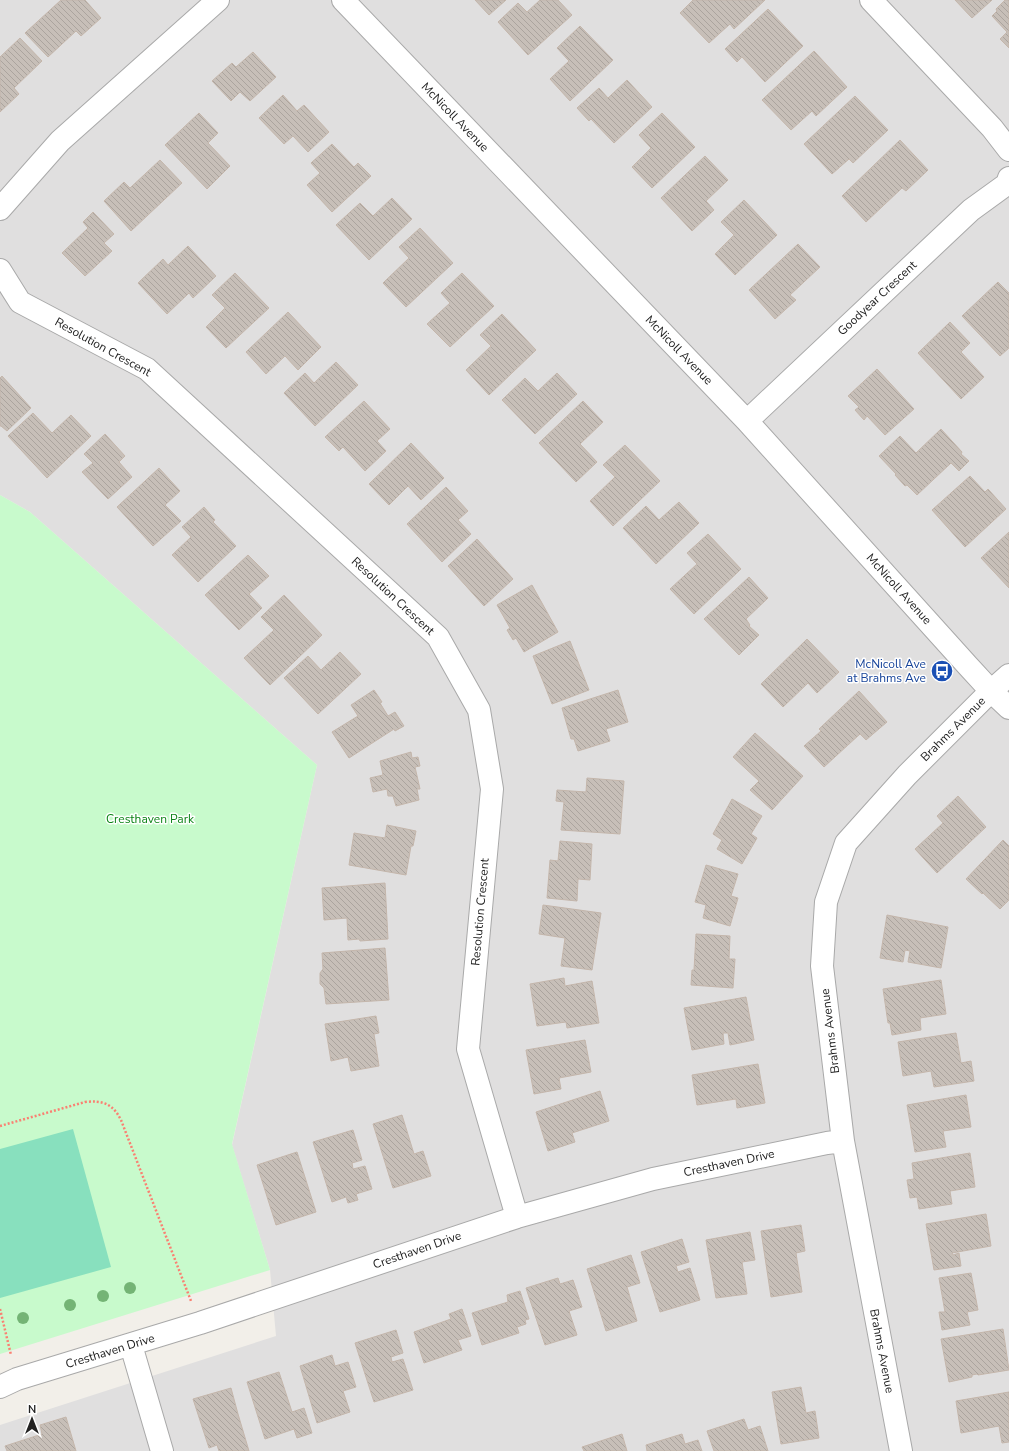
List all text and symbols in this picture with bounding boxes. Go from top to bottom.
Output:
street label: McNicoll Avenue [418,79,492,155]
street label: Goodyear Crescent [834,257,921,339]
street label: McNicoll Avenue [642,312,716,388]
street label: Resolution Crescent [52,314,155,381]
street label: McNicoll Avenue [863,550,935,628]
street label: Resolution Crescent [348,553,438,639]
place label: McNicoll Ave at Brahms Ave [847,656,926,686]
bus stop icon: McNicoll Ave at Brahms Ave [929,658,955,684]
street label: Brahms Avenue [917,693,989,765]
park label: Cresthaven Park [106,811,195,827]
street label: Resolution Crescent [467,857,493,966]
street label: Brahms Avenue [817,988,843,1074]
street label: Cresthaven Drive [682,1146,776,1180]
street label: Cresthaven Drive [371,1227,463,1273]
street label: Brahms Avenue [866,1308,898,1394]
street label: Cresthaven Drive [63,1330,157,1372]
north arrow [12,1399,52,1439]
text: N [28,1402,36,1417]

